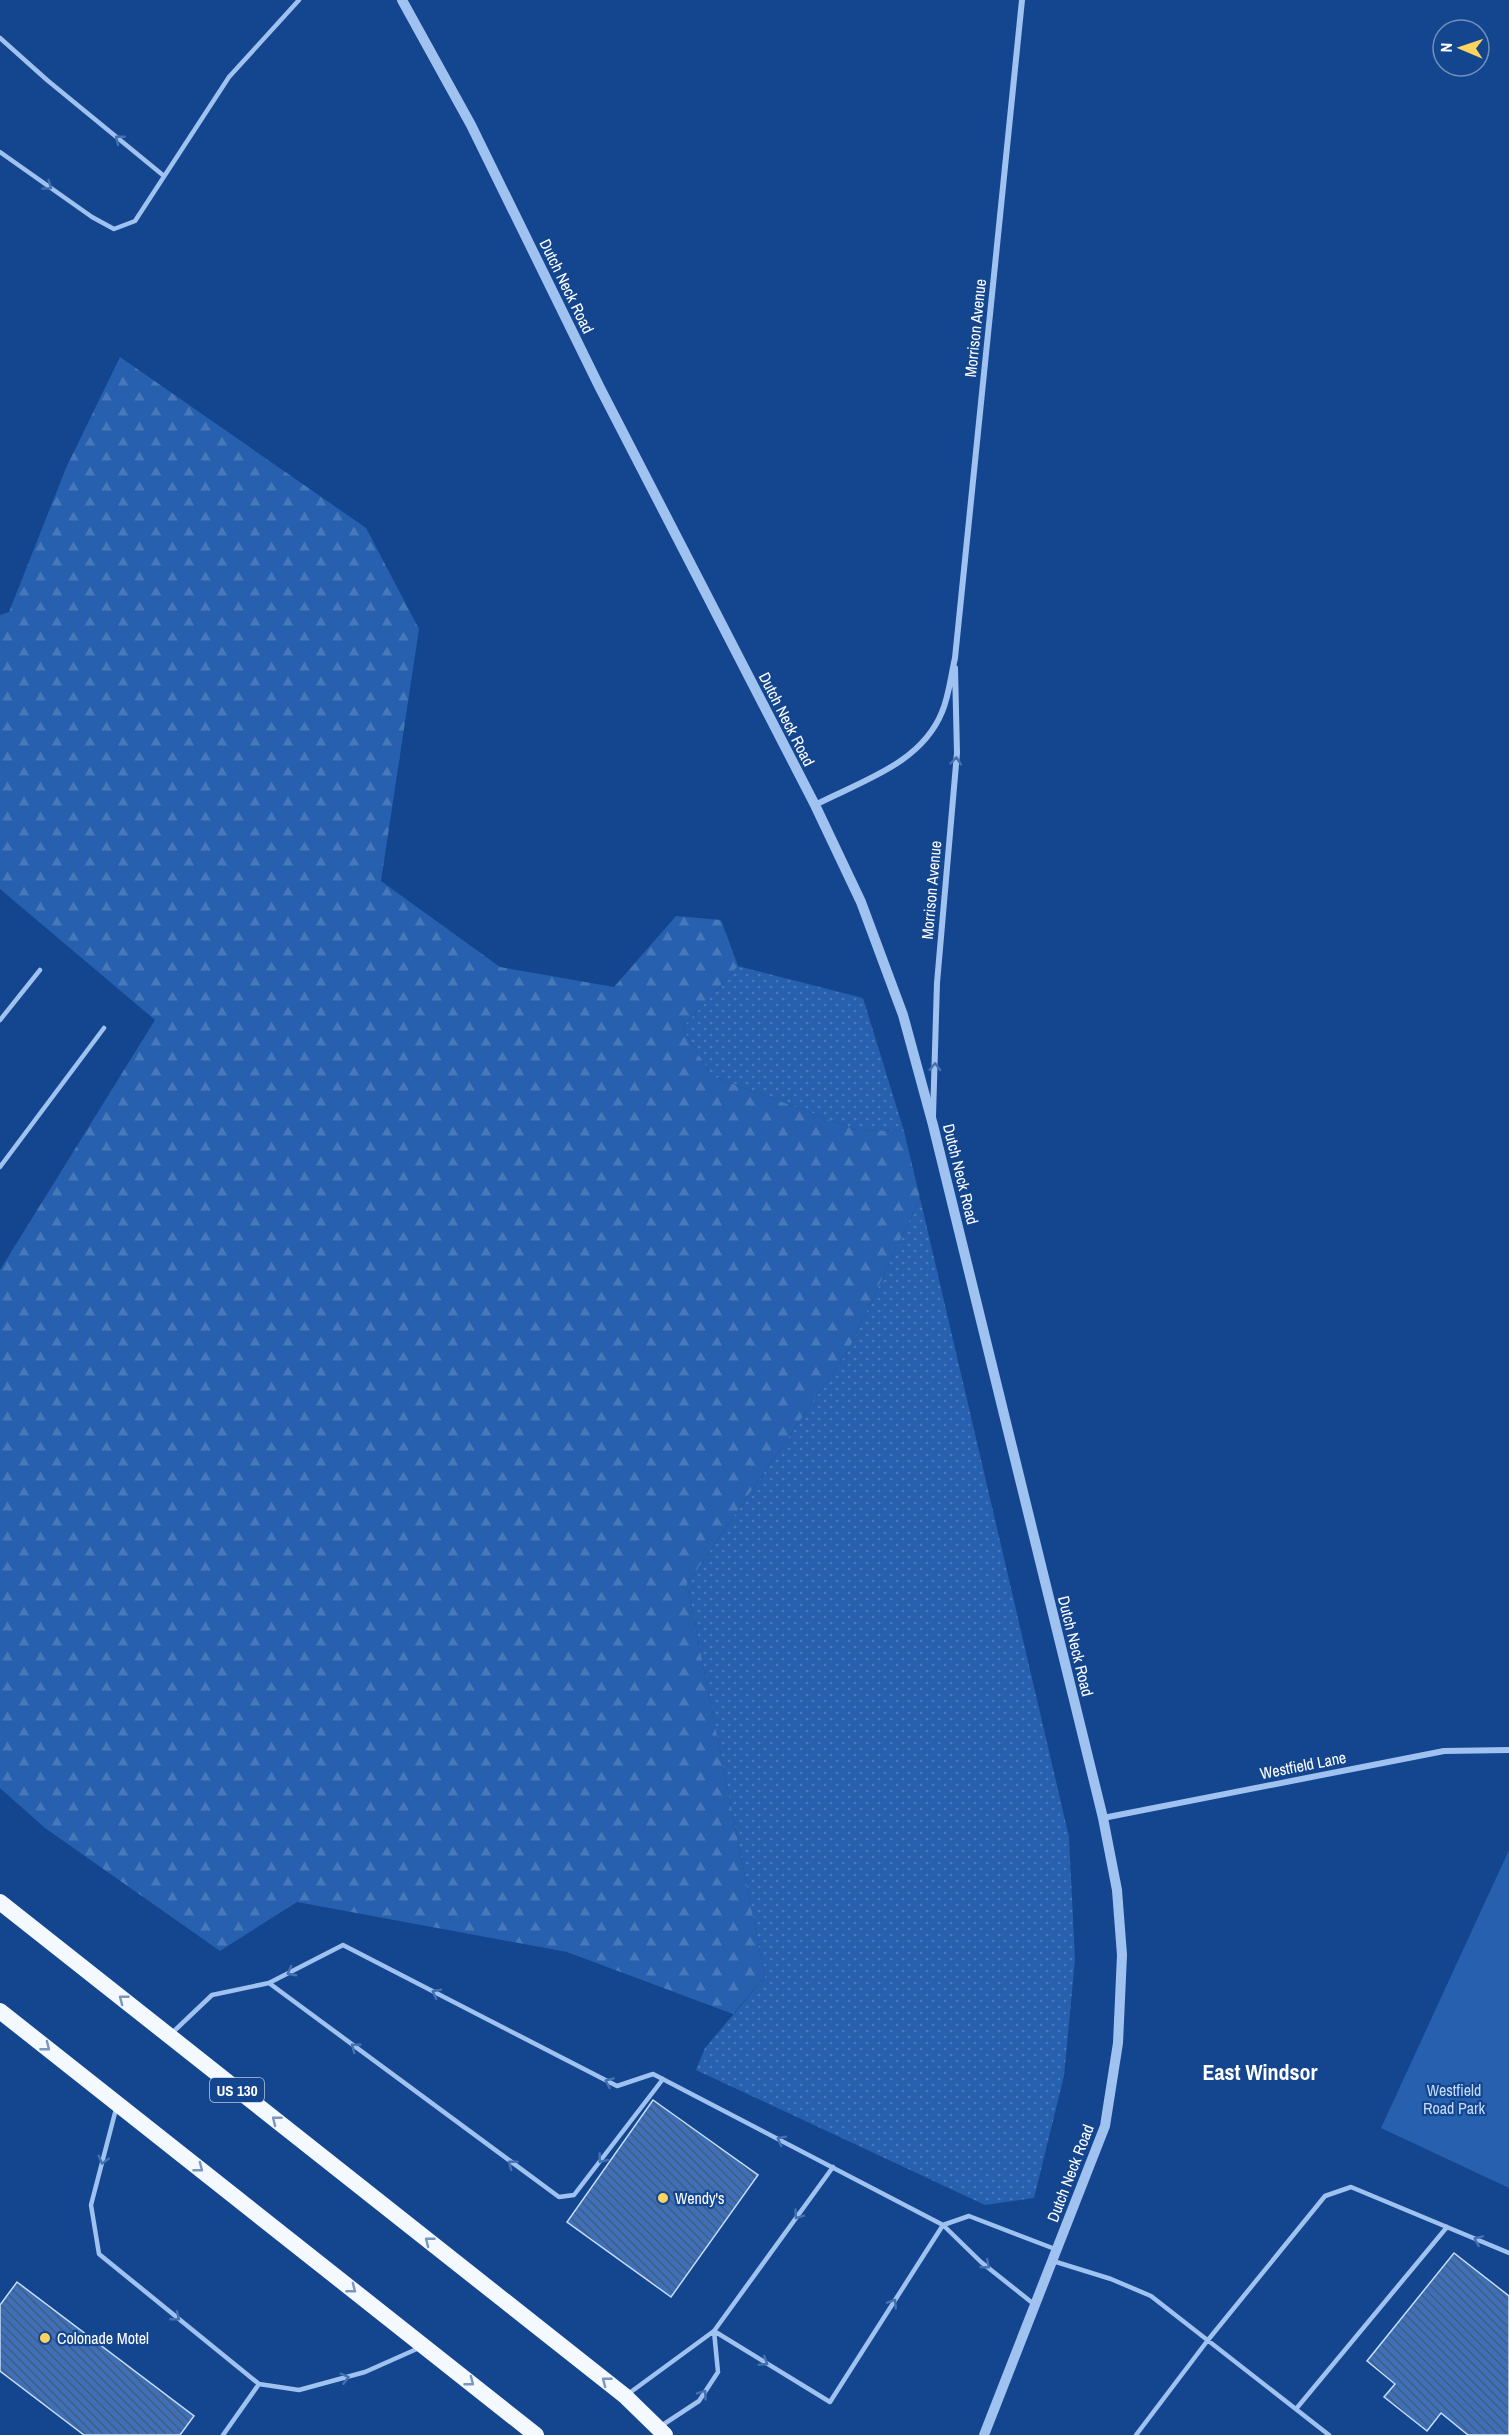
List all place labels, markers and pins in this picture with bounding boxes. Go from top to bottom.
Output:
place label: Wendy's [675,2187,725,2209]
marker: Wendy's [656,2191,670,2205]
place label: Colonade Motel [57,2327,149,2349]
marker: Colonade Motel [38,2331,52,2345]

